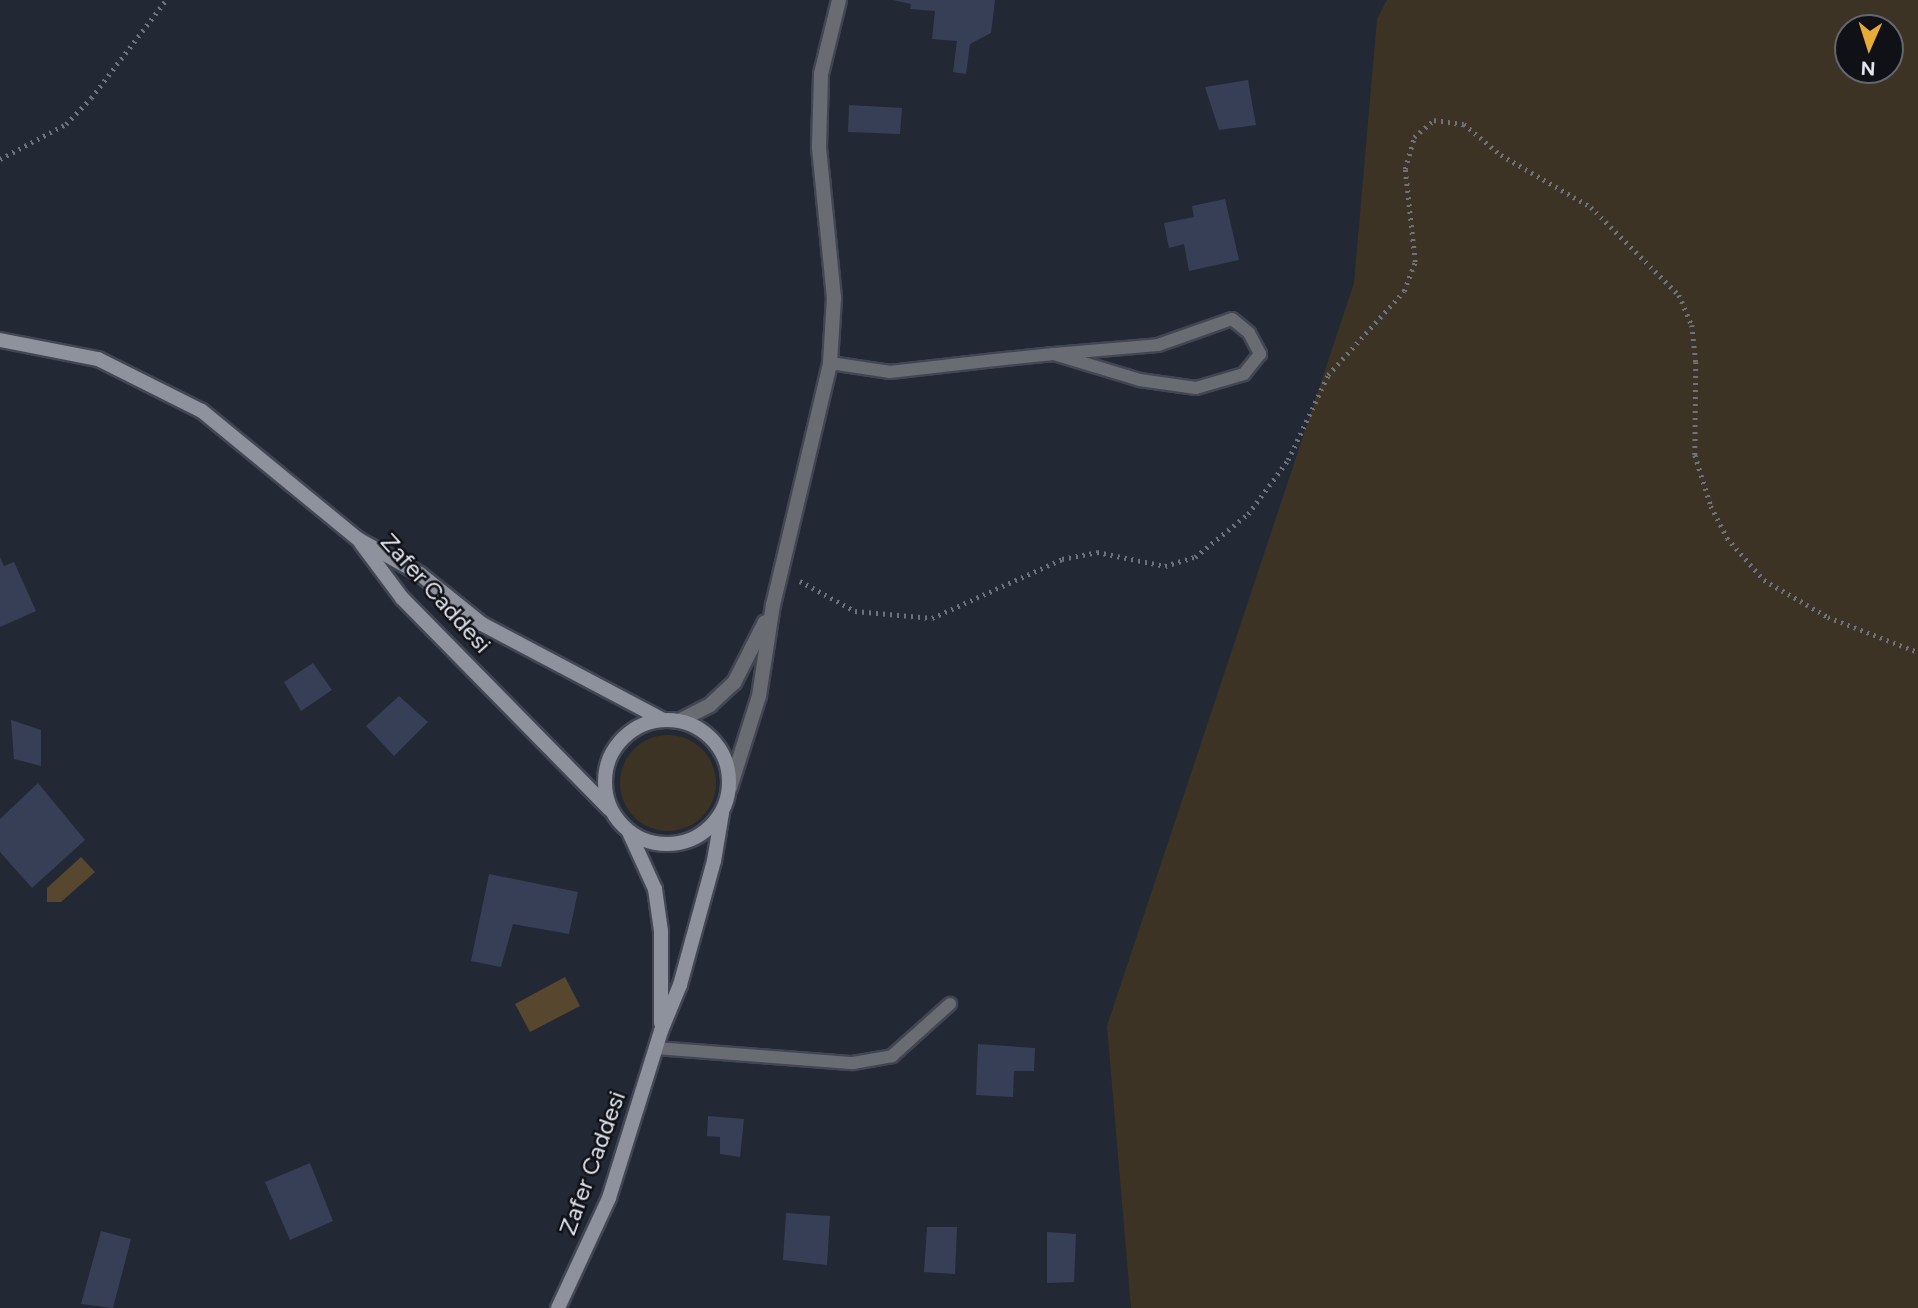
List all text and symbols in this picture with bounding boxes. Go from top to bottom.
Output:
north arrow [1834,14,1904,84]
text: N [1860,57,1876,80]
street label: Zafer Caddesi [375,527,497,659]
street label: Zafer Caddesi [553,1087,631,1239]

